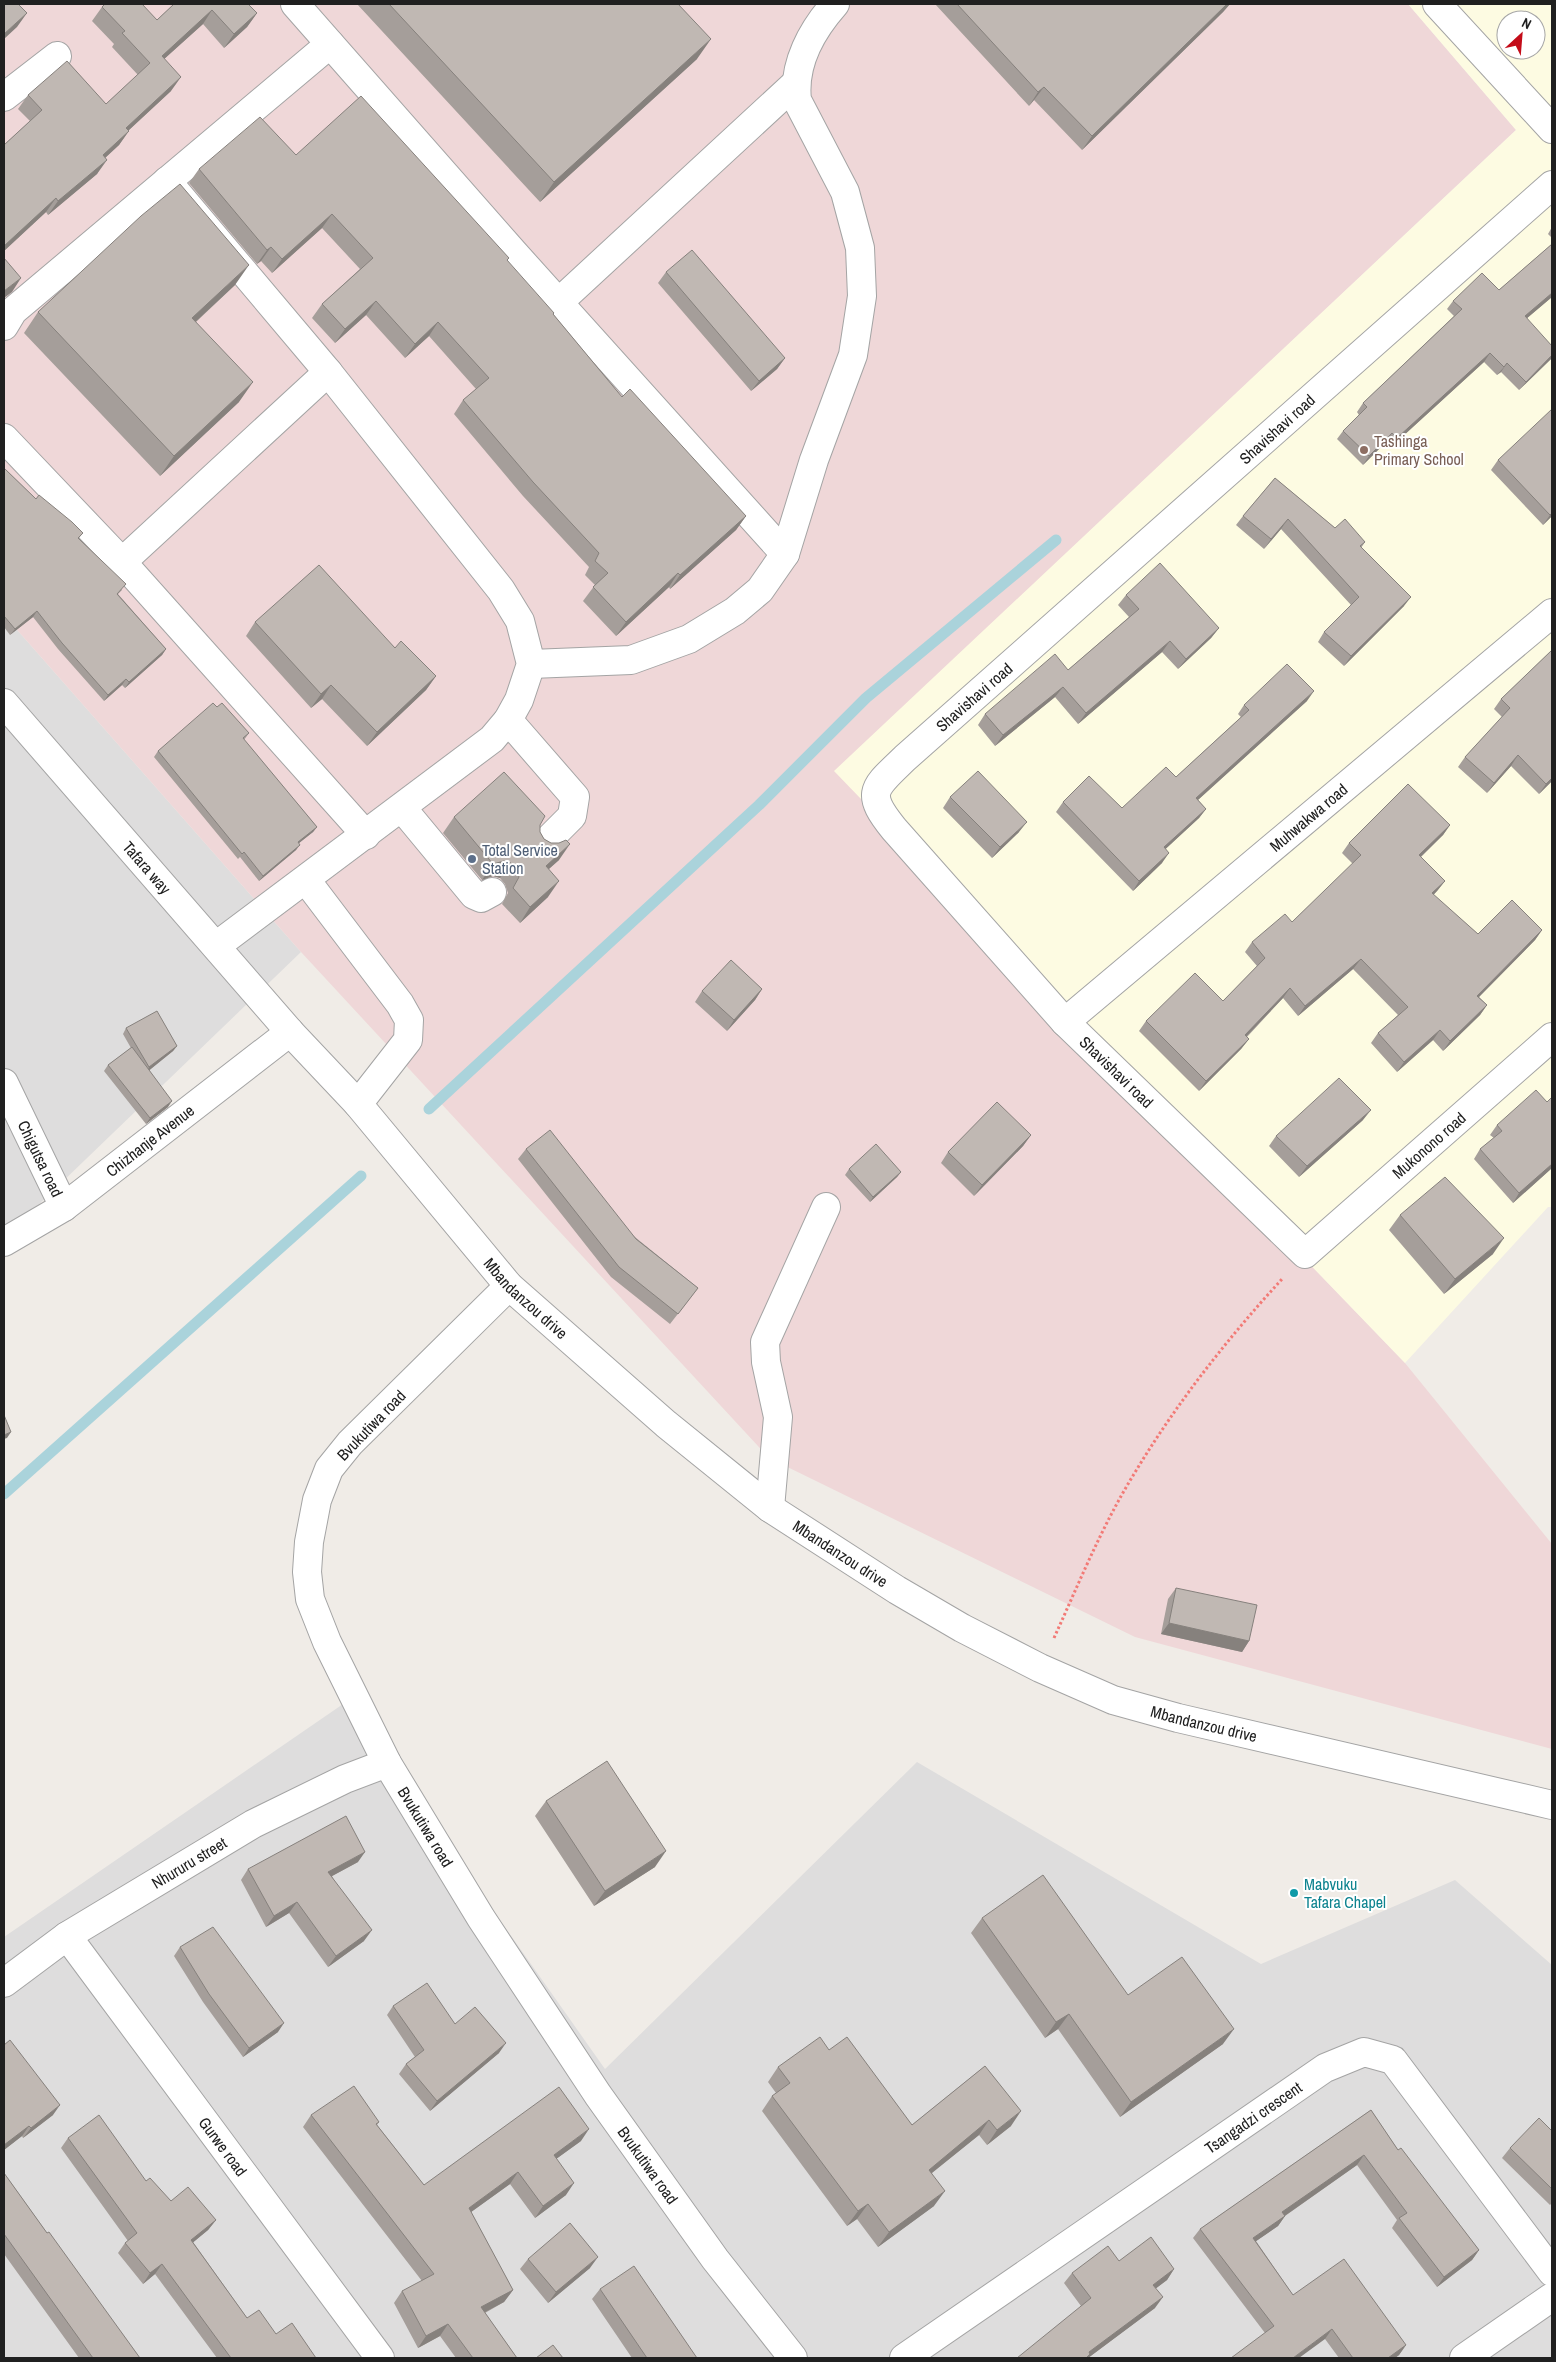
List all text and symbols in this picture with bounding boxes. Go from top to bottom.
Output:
north arrow [1496,10,1546,60]
text: N [1519,13,1534,33]
street label: Shavishavi road [1234,389,1320,469]
place label: Tashinga Primary School [1374,430,1464,470]
marker: Tashinga Primary School [1358,444,1370,456]
street label: Shavishavi road [931,658,1017,736]
street label: Muhwakwa road [1265,778,1352,857]
street label: Tafara way [118,836,177,899]
place label: Total Service Station [482,839,558,879]
marker: Total Service Station [466,853,478,865]
street label: Shavishavi road [1075,1031,1158,1113]
street label: Chizhanje Avenue [101,1099,199,1182]
street label: Mukonono road [1387,1107,1470,1184]
street label: Chigutsa road [13,1117,68,1201]
street label: Mbandanzou drive [479,1253,573,1344]
street label: Bvukutiwa road [332,1385,410,1465]
street label: Mbandanzou drive [789,1515,892,1592]
street label: Mbandanzou drive [1148,1700,1259,1747]
street label: Bvukutiwa road [393,1782,459,1871]
street label: Nhururu street [147,1831,231,1894]
place label: Mabvuku Tafara Chapel [1304,1873,1386,1913]
marker: Mabvuku Tafara Chapel [1288,1887,1300,1899]
street label: Tsangadzi crescent [1200,2076,1306,2159]
street label: Gurwe road [194,2112,252,2181]
street label: Bvukutiwa road [613,2122,683,2208]

